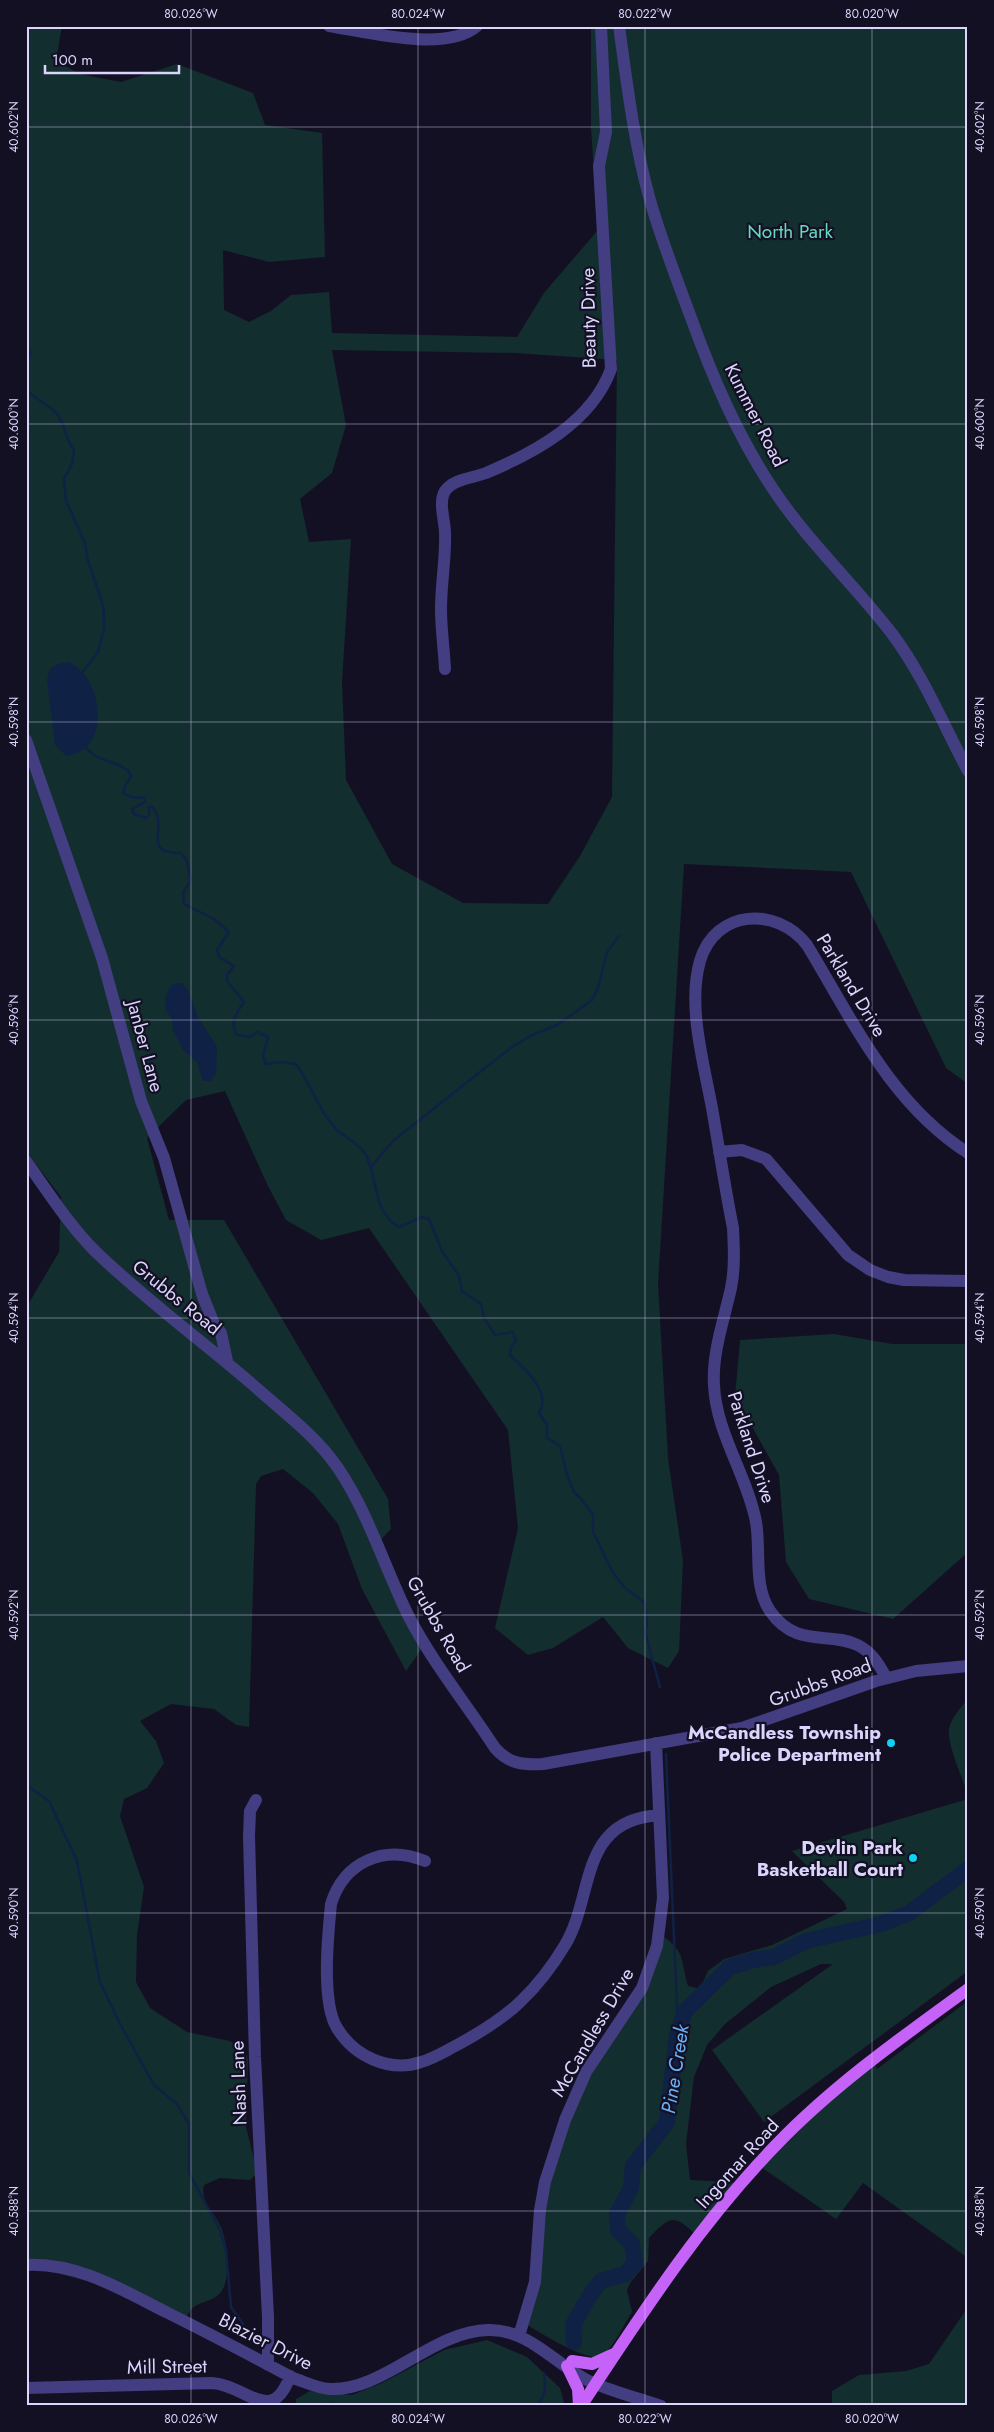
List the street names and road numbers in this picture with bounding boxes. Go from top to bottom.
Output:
street label: Beauty Drive [574,267,603,368]
street label: Kummer Road [718,359,793,472]
street label: Parkland Drive [810,929,893,1042]
street label: Janber Lane [120,994,171,1095]
street label: Grubbs Road [127,1253,227,1342]
street label: Parkland Drive [721,1388,782,1507]
street label: Grubbs Road [400,1571,477,1677]
street label: Grubbs Road [765,1651,875,1713]
street label: McCandless Drive [545,1963,640,2102]
street label: Nash Lane [224,2040,253,2126]
street label: Ingomar Road [690,2112,785,2214]
street label: Blazier Drive [214,2306,318,2377]
street label: Mill Street [127,2352,208,2381]

